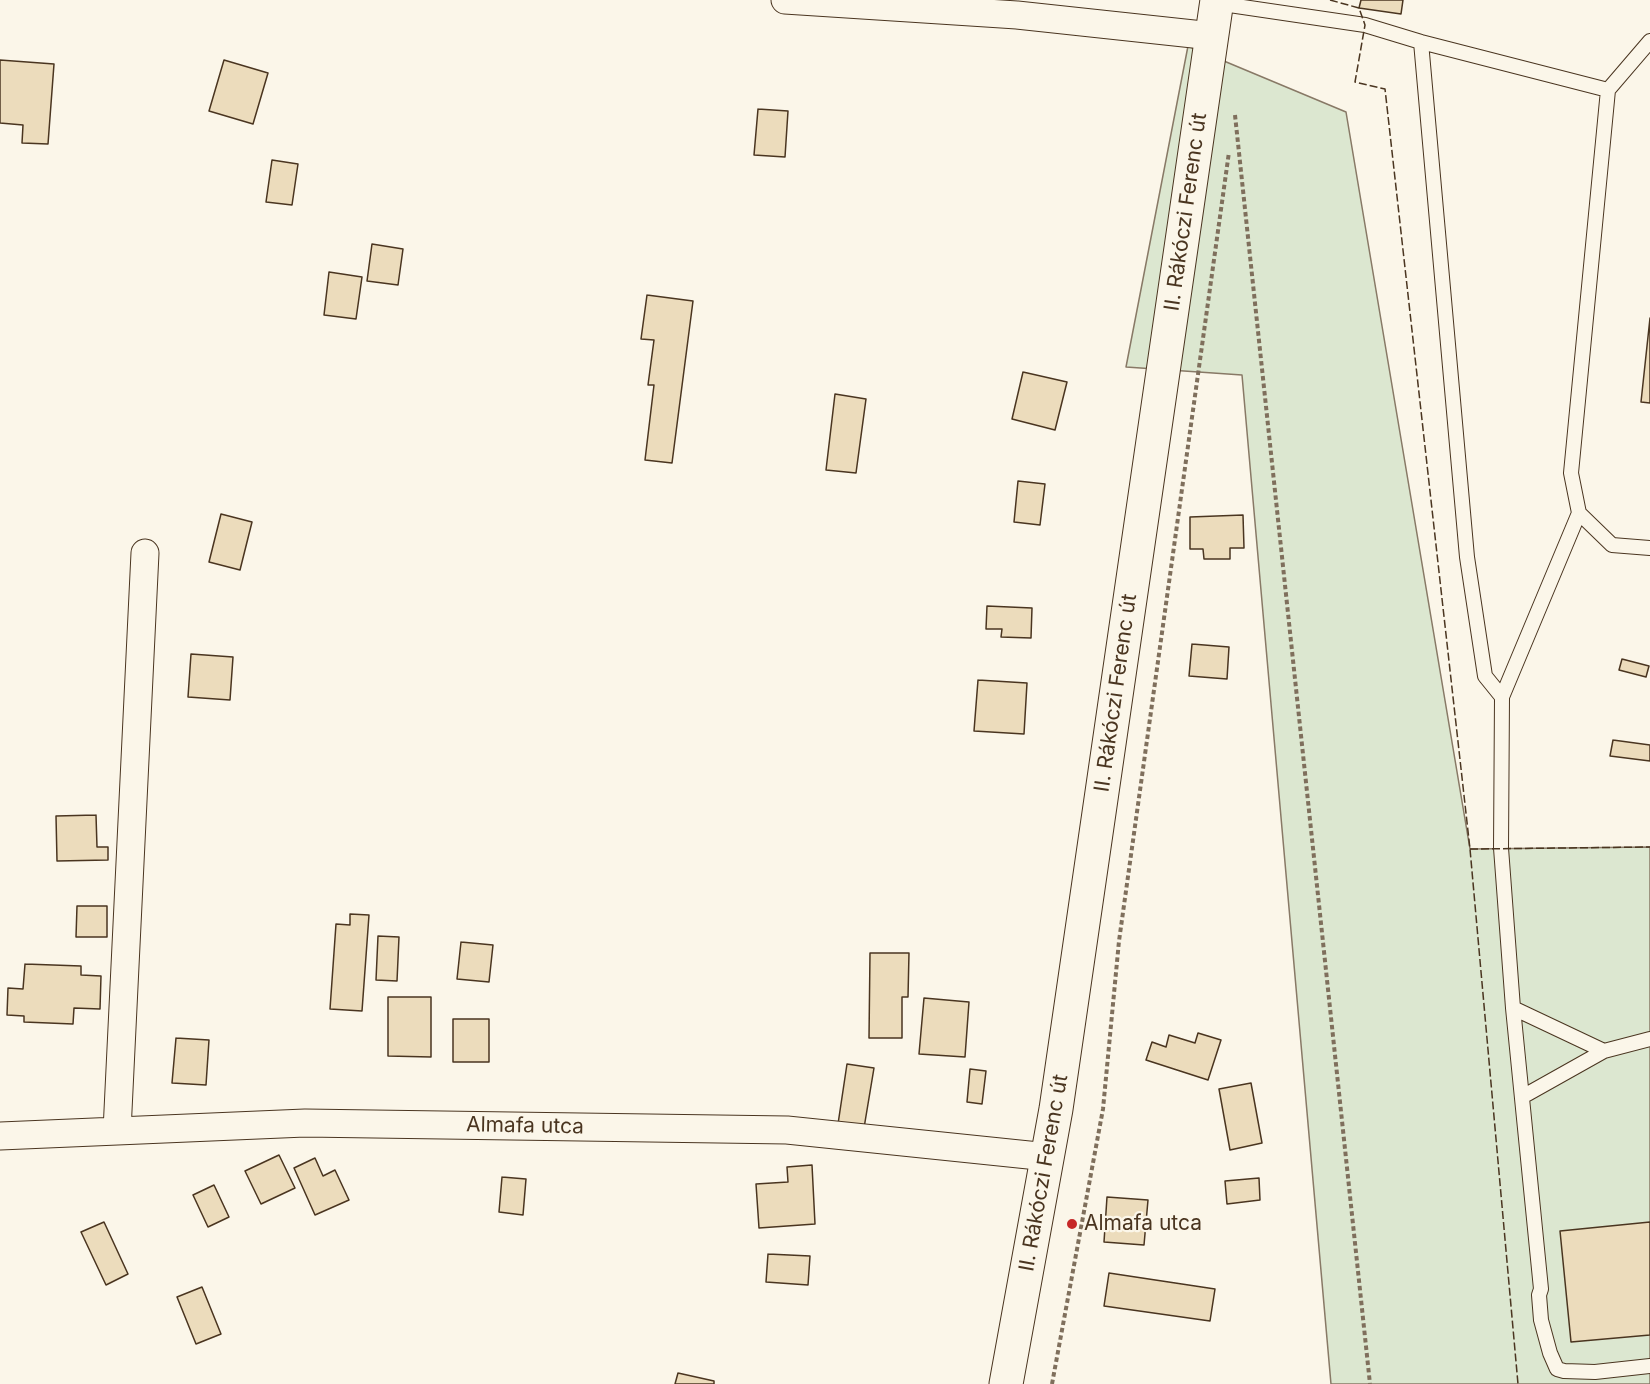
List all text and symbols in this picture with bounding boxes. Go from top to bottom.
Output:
street label: II. Rákóczi Ferenc út [1160,111,1212,313]
street label: II. Rákóczi Ferenc út [1090,592,1142,794]
street label: II. Rákóczi Ferenc út [1014,1073,1074,1273]
street label: Almafa utca [466,1112,584,1140]
place label: Almafa utca [1084,1211,1202,1237]
marker: Almafa utca [1065,1217,1079,1231]

